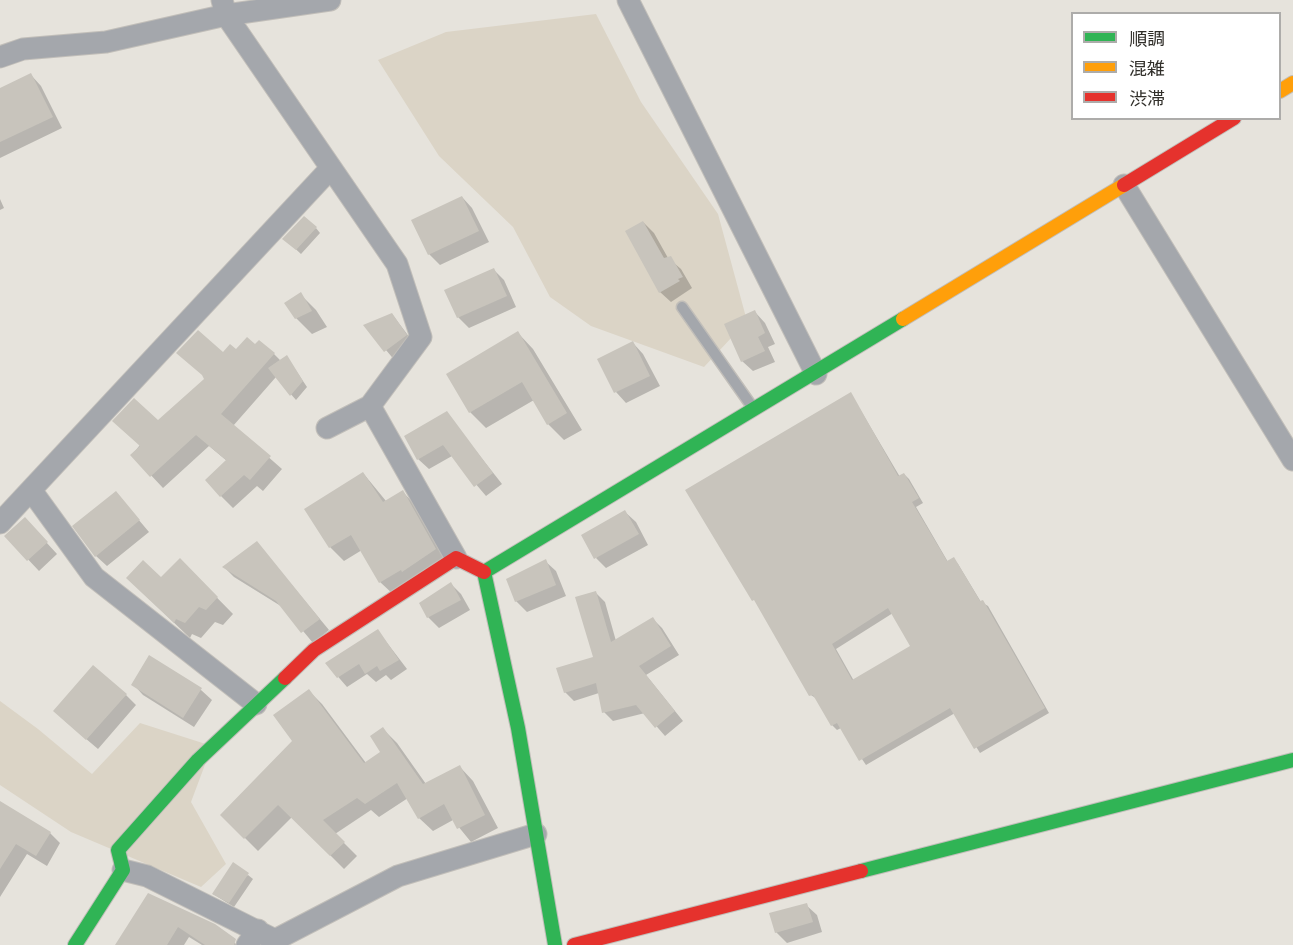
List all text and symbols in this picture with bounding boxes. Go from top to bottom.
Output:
legend [1071,12,1281,120]
text: 順調 [1129,26,1165,50]
text: 混雑 [1129,56,1165,80]
text: 渋滞 [1129,86,1165,110]

